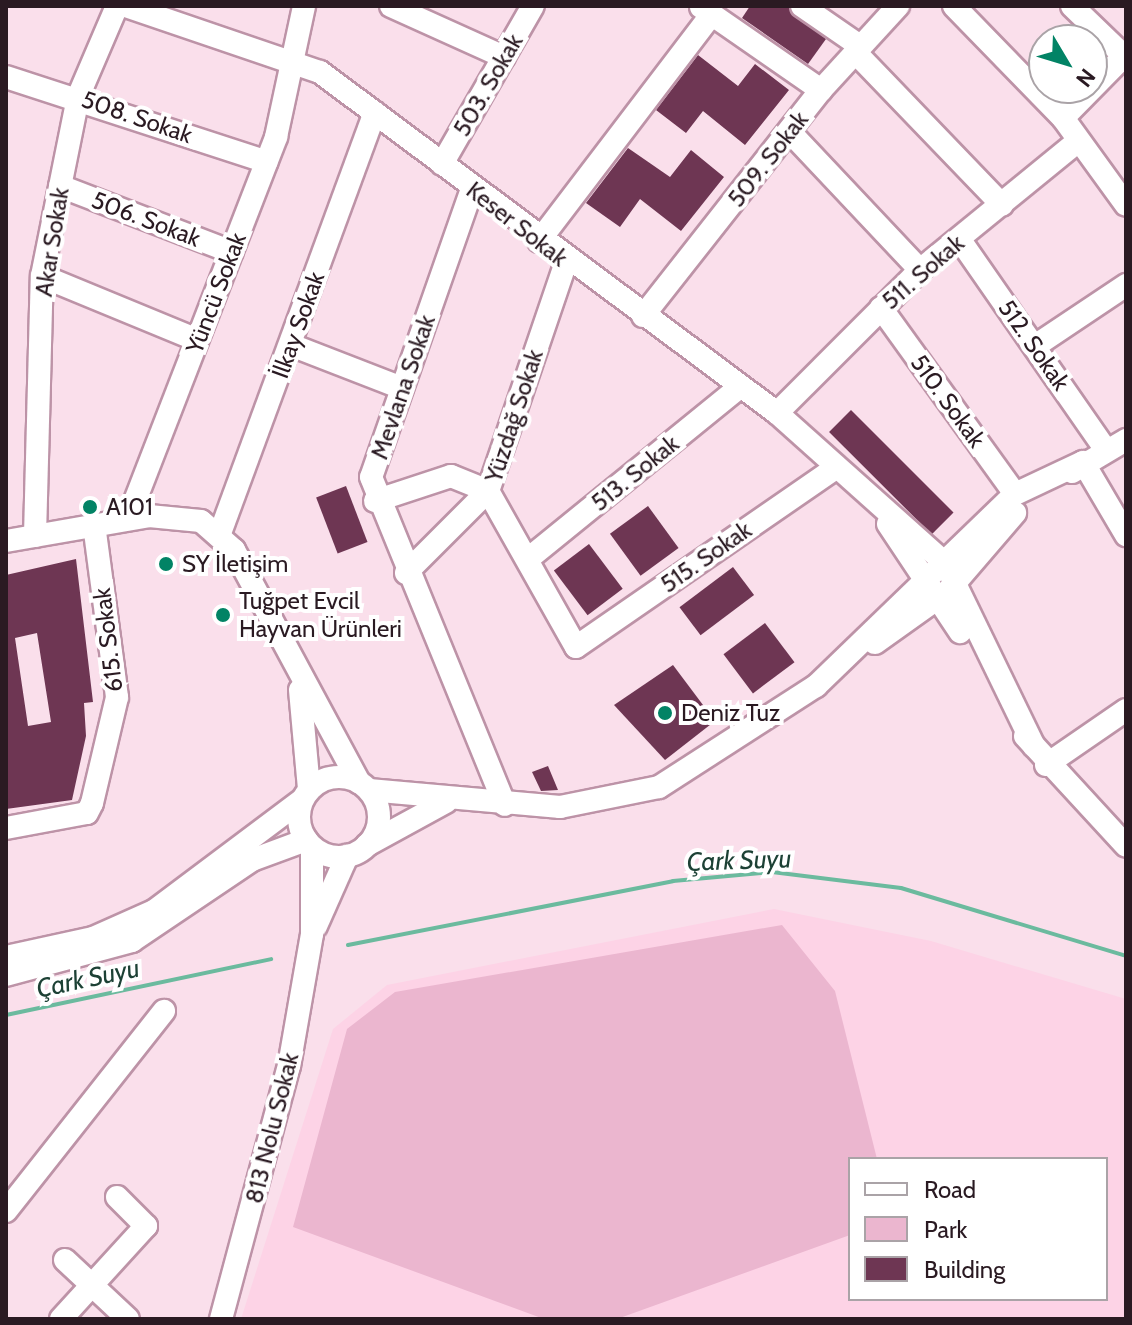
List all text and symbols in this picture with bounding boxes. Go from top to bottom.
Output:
north arrow [1028,24,1108,104]
street label: 503. Sokak [447,29,529,141]
text: N [1070,63,1101,92]
street label: 508. Sokak [78,85,196,149]
street label: 509. Sokak [722,105,814,213]
street label: Keser Sokak [461,176,573,272]
street label: Akar Sokak [29,185,75,299]
street label: 506. Sokak [88,185,204,253]
street label: Yüncü Sokak [180,229,252,357]
street label: 511. Sokak [876,229,970,315]
street label: İlkay Sokak [265,268,331,382]
street label: 512. Sokak [992,294,1076,396]
street label: Mevlana Sokak [365,311,441,463]
street label: Yüzdağ Sokak [479,346,549,486]
street label: 510. Sokak [905,349,991,453]
street label: 513. Sokak [585,429,685,517]
place label: A101 [106,493,153,521]
marker: A101 [81,498,99,516]
street label: 515. Sokak [655,515,757,599]
place label: SY İletişim [182,550,288,578]
marker: SY İletişim [157,555,175,573]
street label: 615. Sokak [87,586,129,694]
place label: Tuğpet Evcil Hayvan Ürünleri [239,587,402,643]
marker: Tuğpet Evcil Hayvan Ürünleri [214,606,232,624]
place label: Deniz Tuz [681,699,780,727]
marker: Deniz Tuz [656,704,674,722]
water label: Çark Suyu [686,844,792,878]
water label: Çark Suyu [34,953,142,1005]
street label: 813 Nolu Sokak [239,1050,305,1206]
legend [848,1157,1108,1301]
text: Road [924,1175,976,1204]
text: Park [924,1215,967,1244]
text: Building [924,1255,1005,1284]

